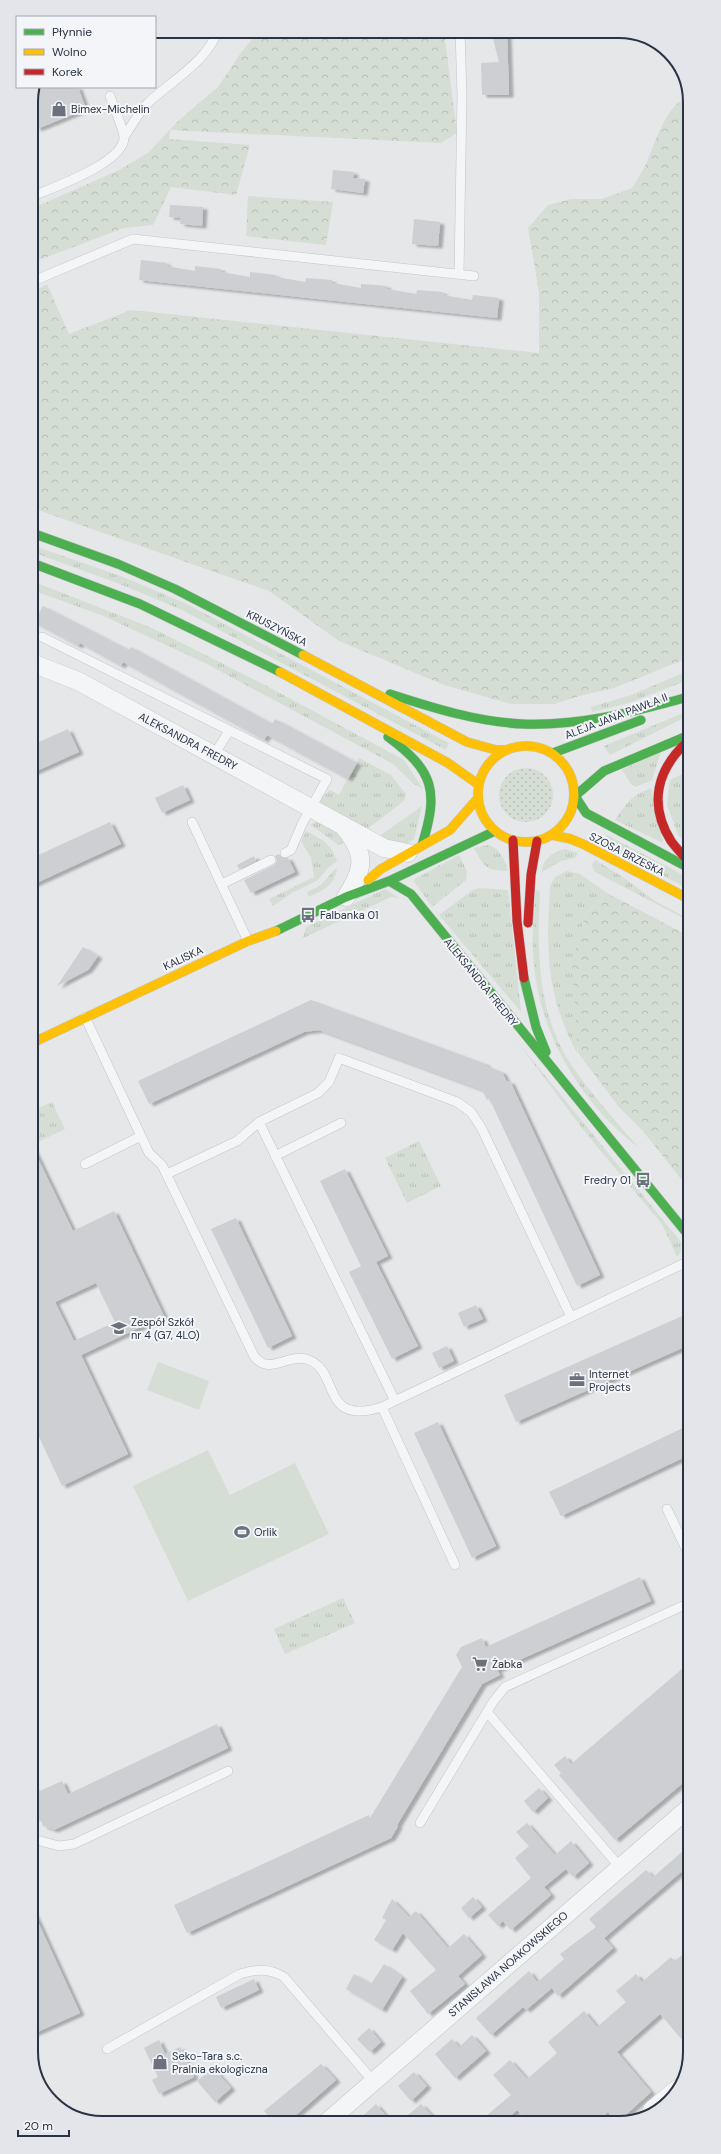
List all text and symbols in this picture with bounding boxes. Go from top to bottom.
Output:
legend [16,16,156,88]
text: Płynnie [52,24,92,40]
text: Wolno [52,44,87,60]
text: Korek [52,64,83,80]
shop icon: Bimex-Michelin [50,100,68,118]
place label: Bimex-Michelin [71,102,150,116]
street label: KRUSZYŃSKA [244,607,310,649]
street label: ALEJA JANA PAWŁA II [563,690,669,742]
street label: ALEKSANDRA FREDRY [136,709,240,773]
street label: SZOSA BRZESKA [587,829,667,879]
bus stop icon: Falbanka 01 [299,906,317,924]
place label: Falbanka 01 [320,908,379,922]
street label: ALEKSANDRA FREDRY [441,935,521,1030]
street label: KALISKA [161,943,205,973]
bus stop icon: Fredry 01 [634,1171,652,1189]
place label: Fredry 01 [584,1173,631,1187]
place label: Zespół Szkół nr 4 (G7, 4LO) [131,1315,200,1342]
school or university icon: Zespół Szkół nr 4 (G7, 4LO) [110,1319,128,1337]
place label: Internet Projects [589,1367,631,1394]
office icon: Internet Projects [568,1371,586,1389]
sports icon: Orlik [233,1523,251,1541]
place label: Orlik [254,1525,278,1539]
supermarket icon: Żabka [471,1655,489,1673]
place label: Żabka [492,1657,522,1671]
street label: STANISŁAWA NOAKOWSKIEGO [445,1908,571,2020]
place label: Seko-Tara s.c. Pralnia ekologiczna [172,2049,268,2076]
shop icon: Seko-Tara s.c. Pralnia ekologiczna [151,2053,169,2071]
scale bar [18,2112,69,2138]
text: 20 m [24,2118,53,2134]

